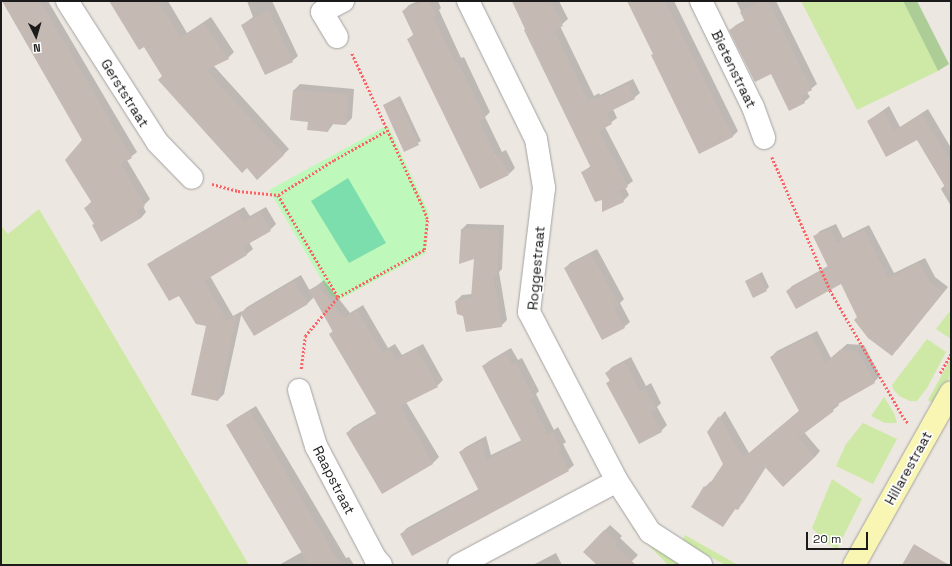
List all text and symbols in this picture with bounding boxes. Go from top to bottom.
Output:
north arrow [16,16,56,56]
street label: Bietenstraat [708,27,760,111]
text: N [33,41,41,55]
street label: Gerststraat [97,56,153,130]
street label: Roggestraat [524,225,548,311]
street label: Hillarestraat [881,428,935,508]
street label: Raapstraat [310,443,358,517]
scale bar [808,524,870,550]
text: 20 m [813,531,841,547]

